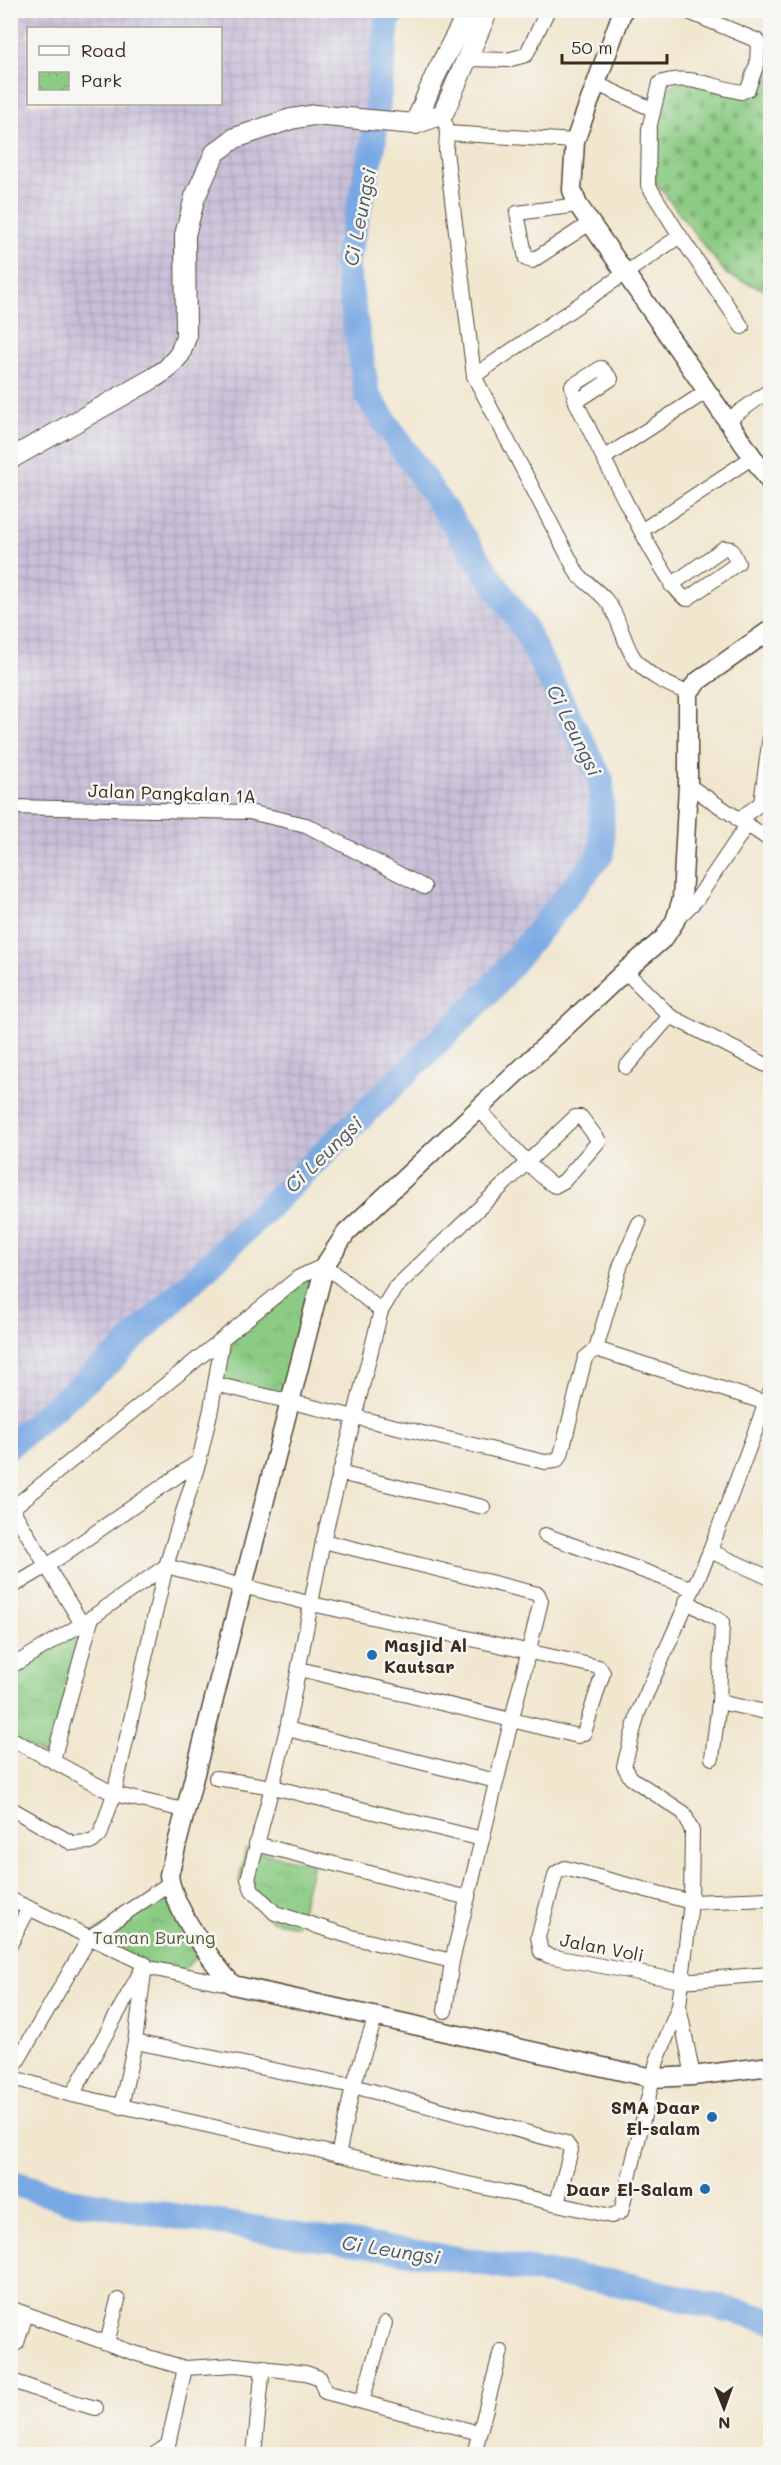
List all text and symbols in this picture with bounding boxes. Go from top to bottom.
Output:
legend [27,27,222,105]
scale bar [562,27,667,65]
text: 50 m [571,35,613,59]
text: Road [81,38,126,62]
text: Park [81,68,122,92]
water label: Ci Leungsi [337,165,381,268]
water label: Ci Leungsi [542,680,609,781]
street label: Jalan Pangkalan 1A [88,778,256,808]
water label: Ci Leungsi [278,1110,368,1198]
place label: Masjid Al Kautsar [384,1633,467,1678]
marker: Masjid Al Kautsar [365,1648,379,1662]
park label: Taman Burung [93,1925,215,1949]
street label: Jalan Voli [558,1927,646,1967]
place label: SMA Daar El-salam [611,2095,700,2140]
marker: SMA Daar El-salam [705,2110,719,2124]
place label: Daar El-Salam [566,2177,693,2201]
marker: Daar El-Salam [698,2182,712,2196]
water label: Ci Leungsi [340,2228,443,2270]
north arrow [694,2378,754,2438]
text: N [718,2413,731,2434]

